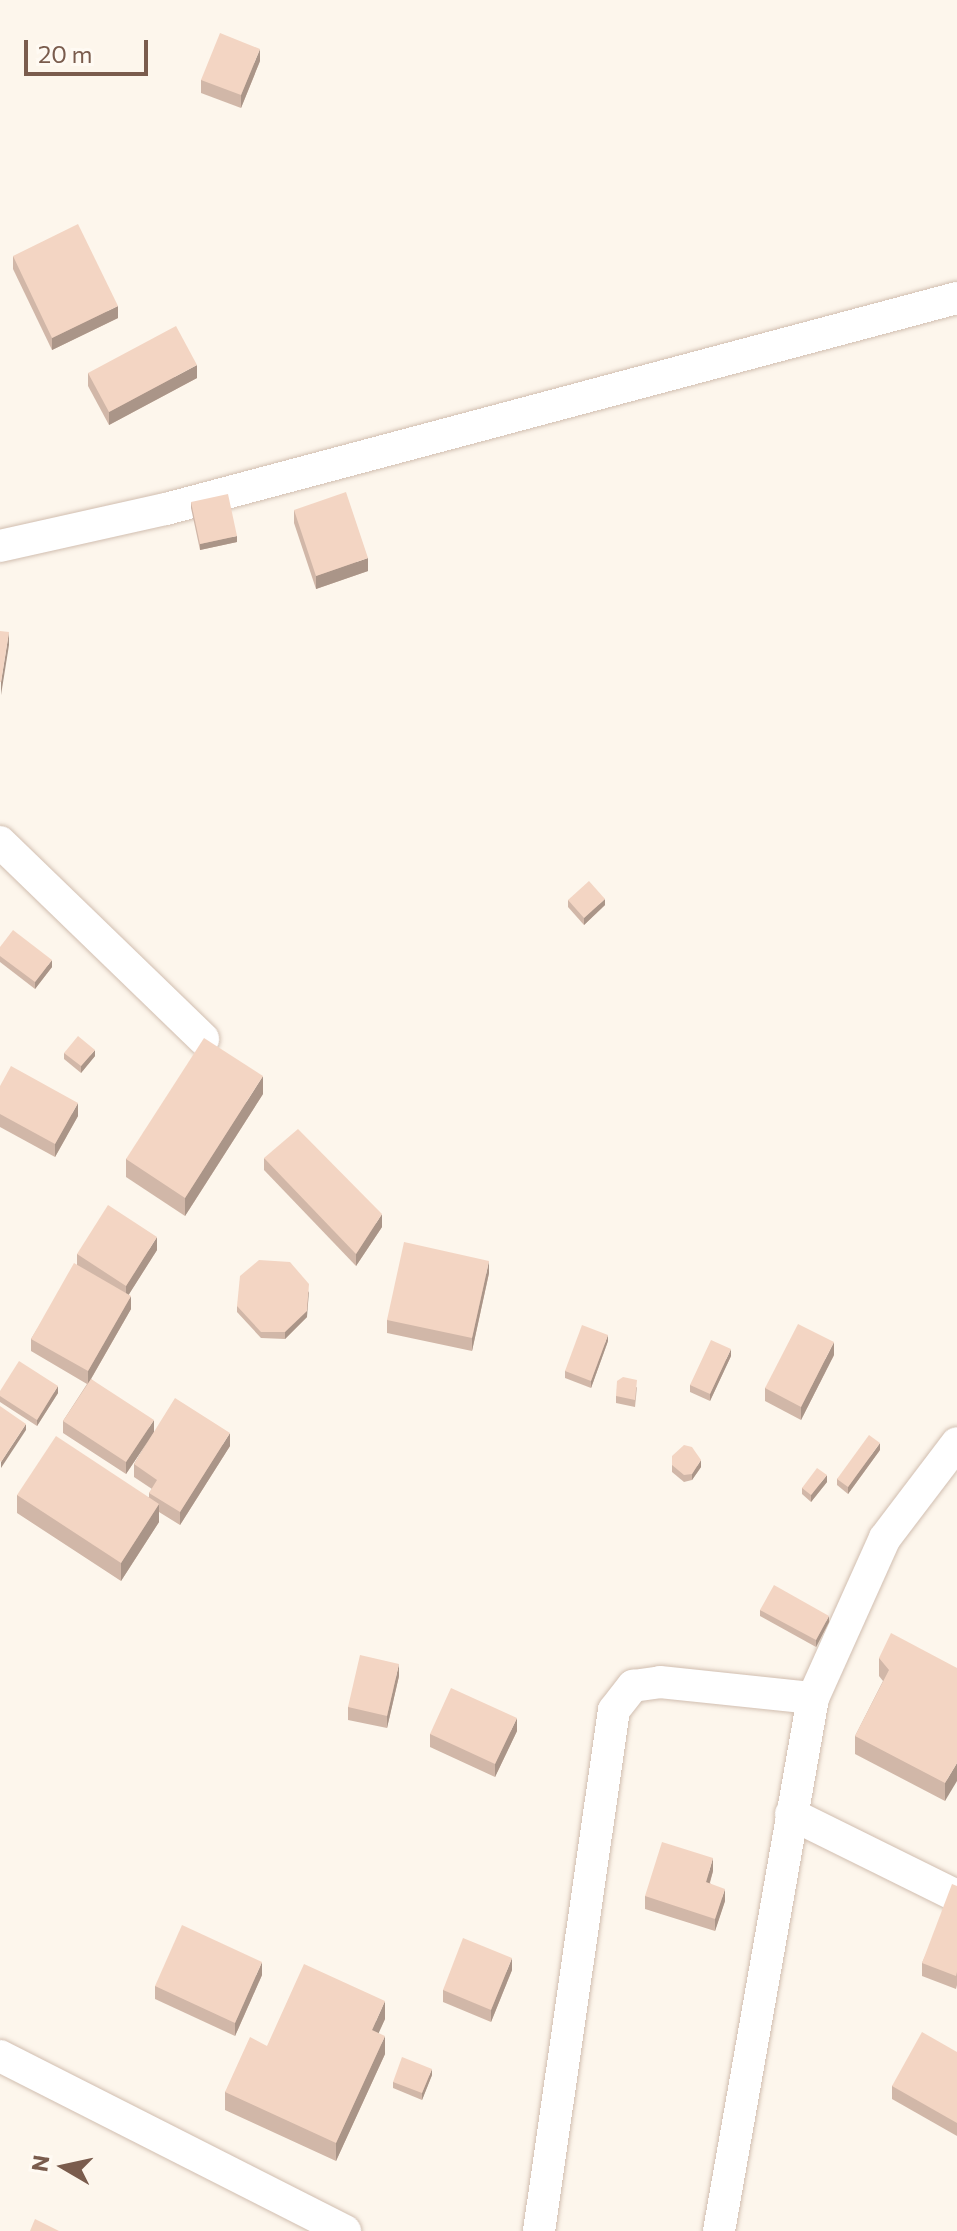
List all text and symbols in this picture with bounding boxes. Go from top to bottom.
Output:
scale bar [28,24,152,74]
text: 20 m [38,39,92,68]
north arrow [24,2127,104,2207]
text: N [25,2153,54,2173]

